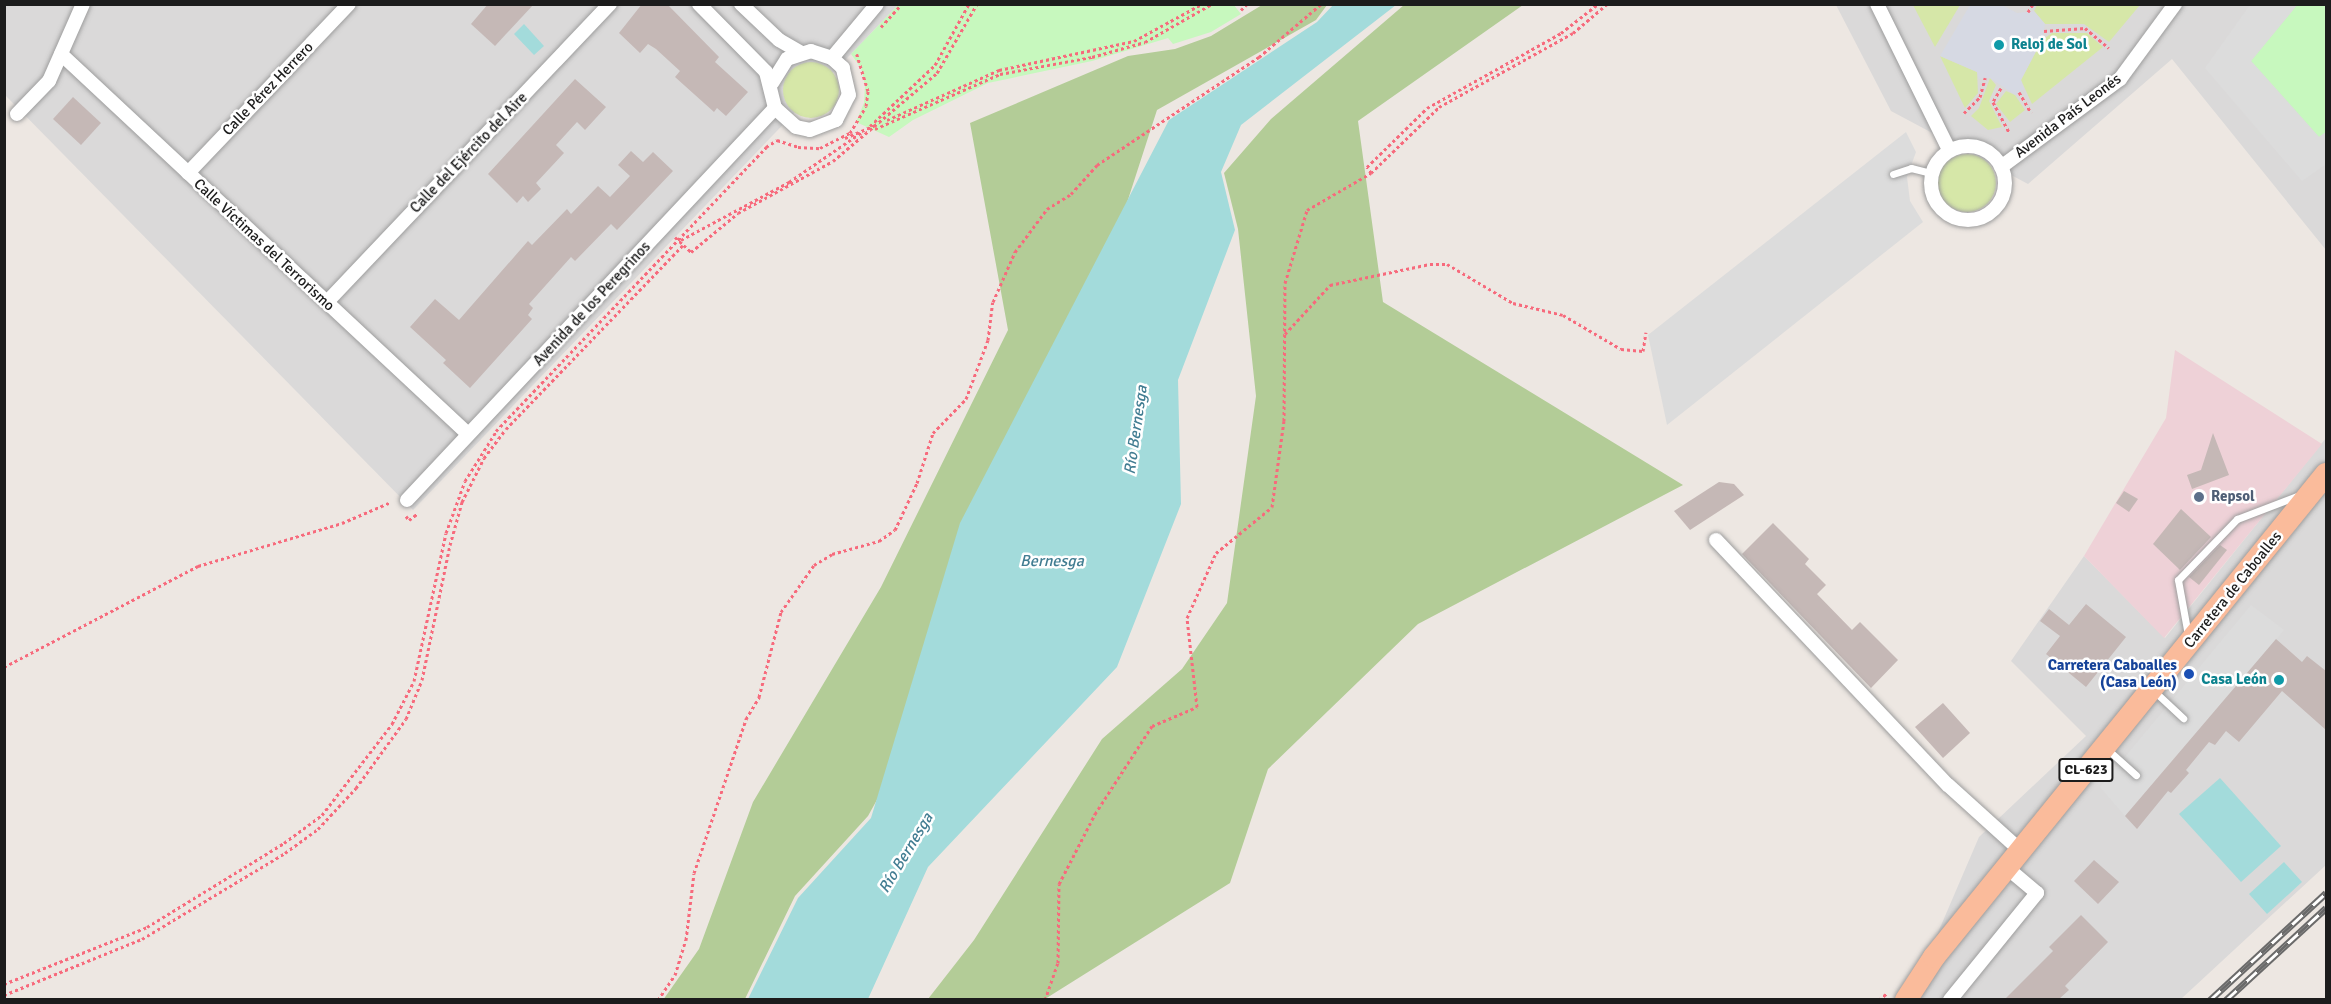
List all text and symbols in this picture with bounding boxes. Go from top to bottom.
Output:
place label: Reloj de Sol [2011,36,2087,54]
street label: Calle Pérez Herrero [219,38,317,140]
marker: Reloj de Sol [1992,38,2006,52]
street label: Avenida País Leonés [2011,70,2125,162]
street label: Calle del Ejército del Aire [407,89,531,217]
street label: Calle Víctimas del Terrorismo [190,175,338,315]
street label: Avenida de los Peregrinos [530,238,654,370]
water label: Río Bernesga [1120,384,1152,476]
place label: Repsol [2211,488,2255,506]
marker: Repsol [2192,490,2206,504]
street label: Carretera de Caboalles [2180,528,2286,652]
water label: Bernesga [1020,551,1084,571]
place label: Carretera Caboalles (Casa León) [2048,656,2177,691]
marker: Carretera Caboalles (Casa León) [2182,667,2196,681]
place label: Casa León [2201,671,2267,689]
marker: Casa León [2272,673,2286,687]
road number: CL-623 [2058,759,2114,781]
water label: Río Bernesga [875,810,937,896]

